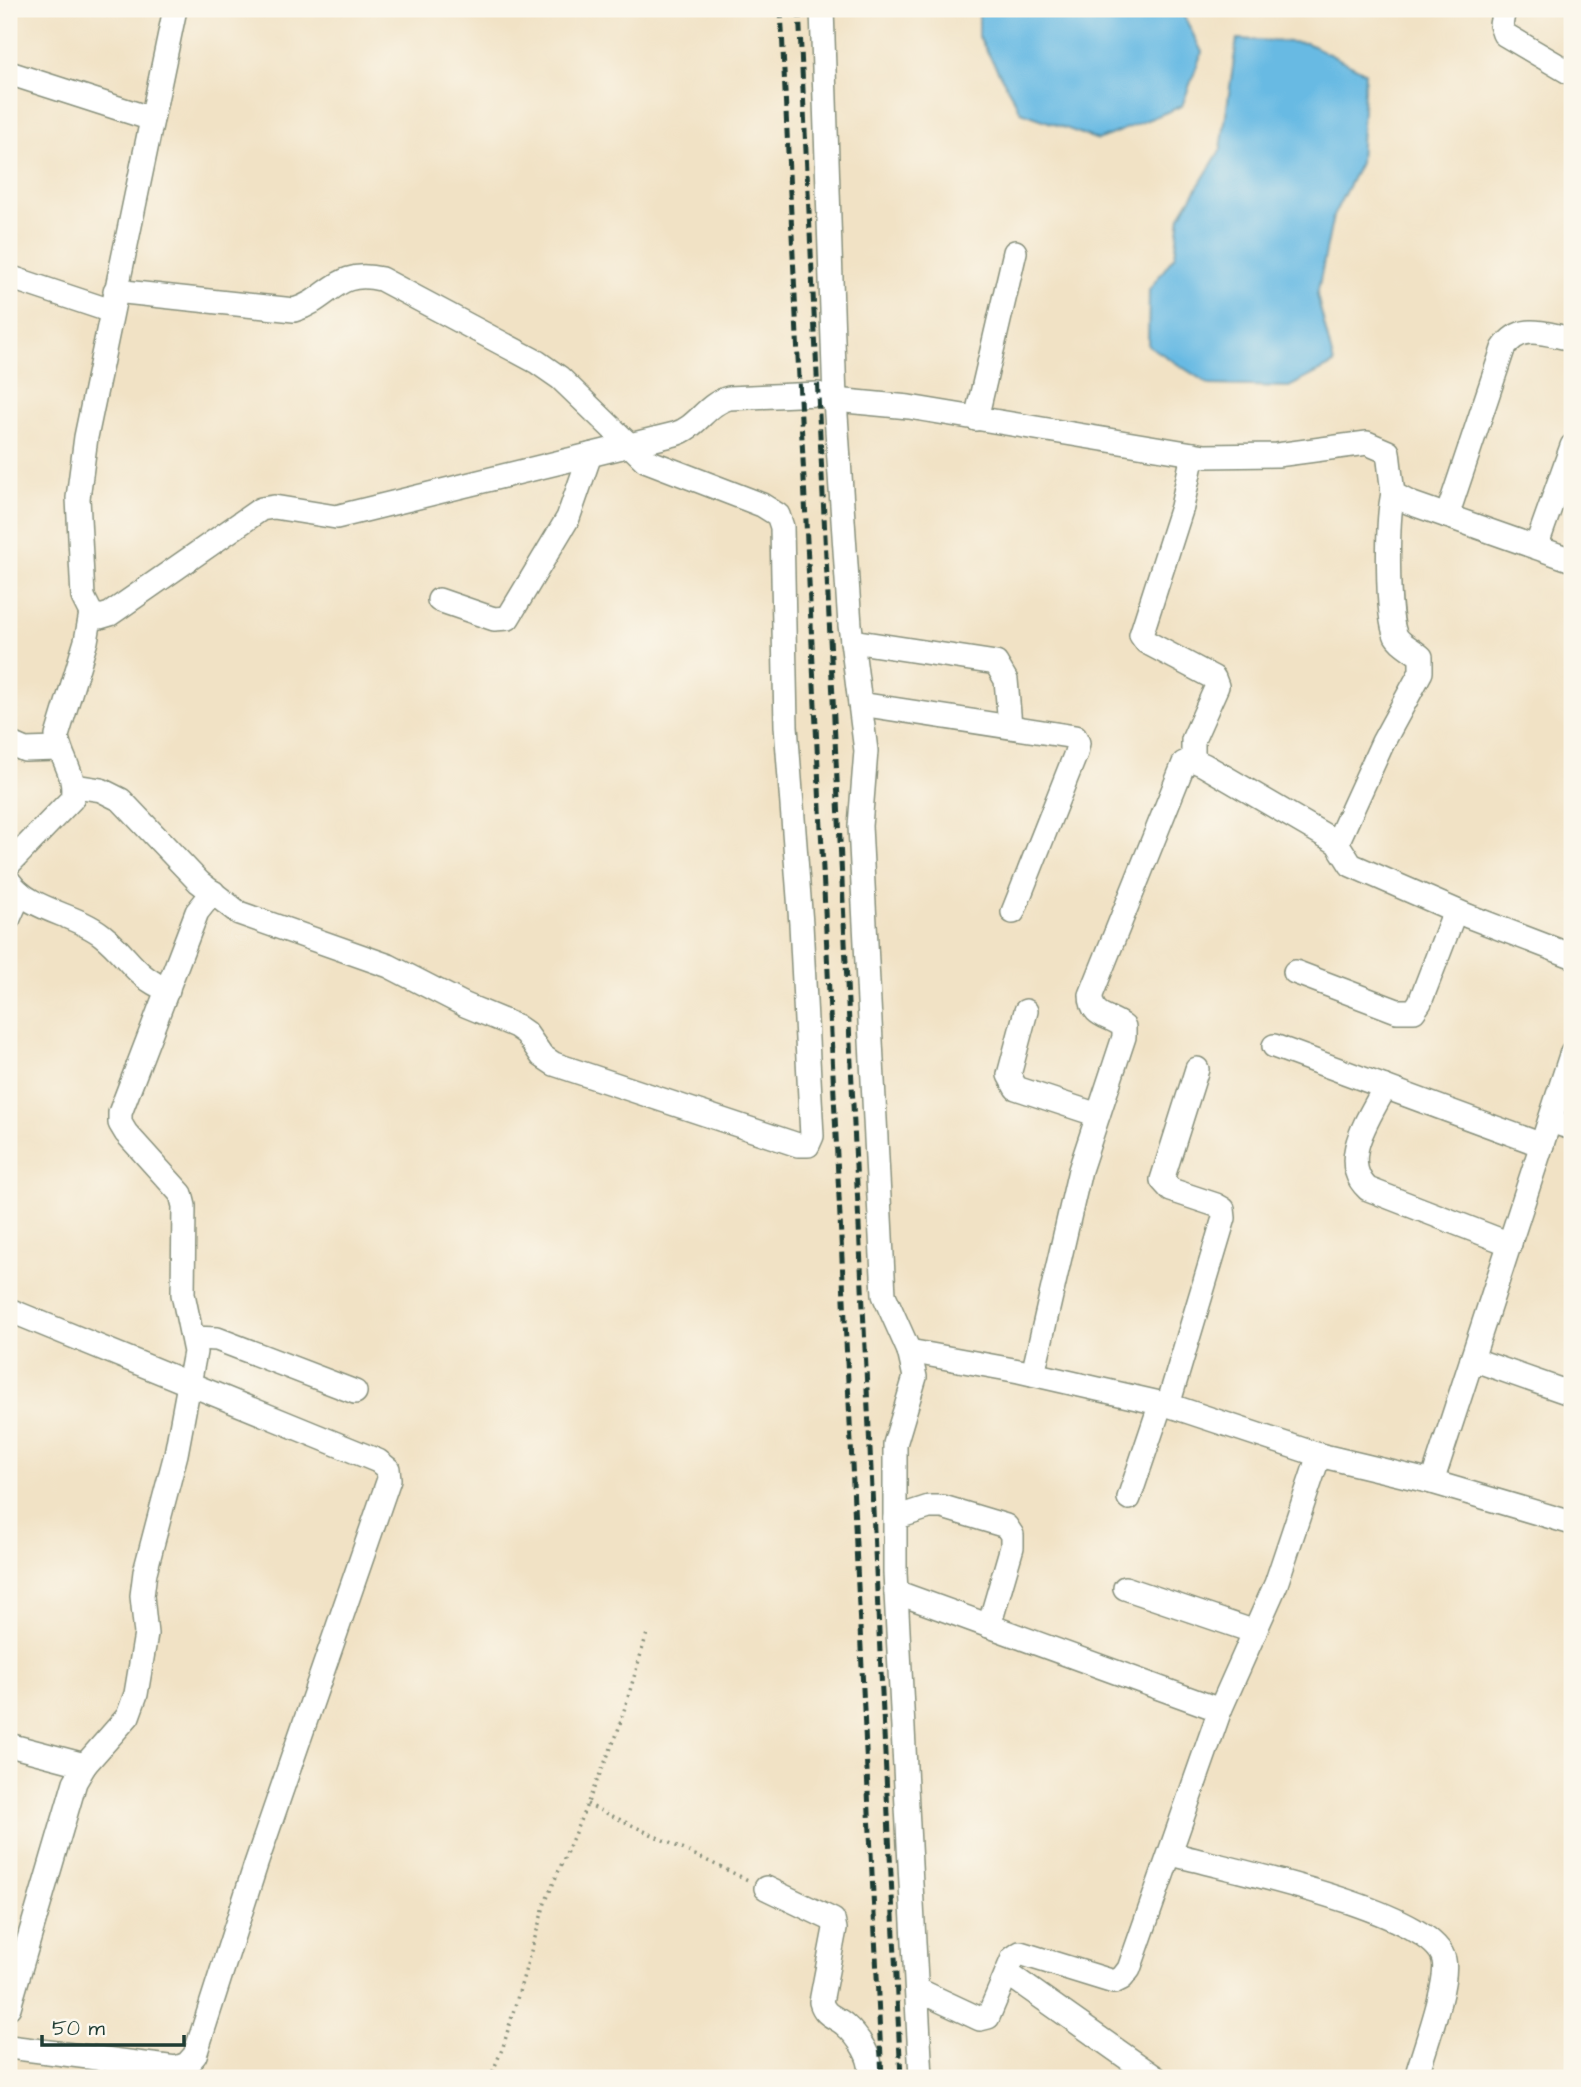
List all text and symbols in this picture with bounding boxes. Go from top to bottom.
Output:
scale bar [42,2003,184,2047]
text: 50 m [52,2014,106,2043]

